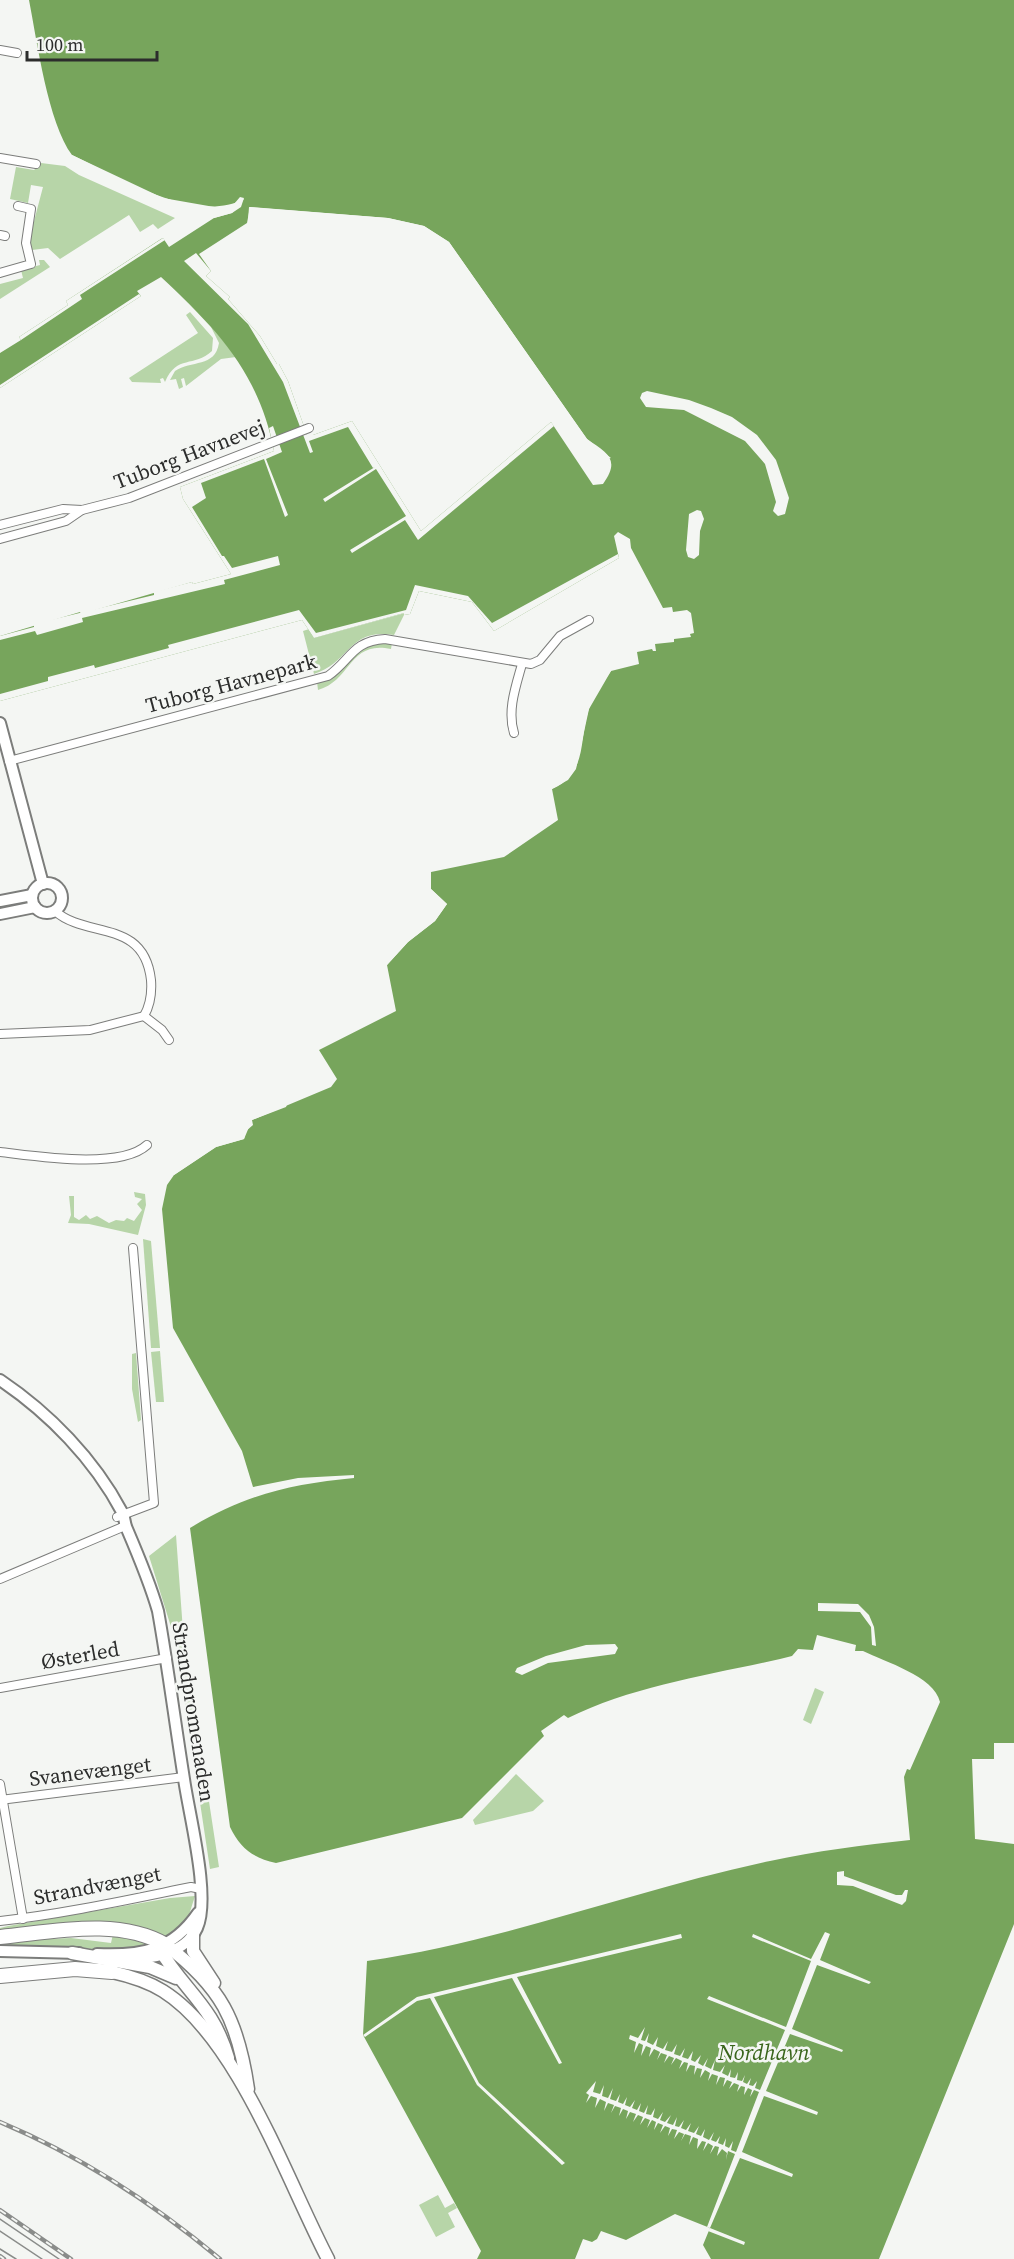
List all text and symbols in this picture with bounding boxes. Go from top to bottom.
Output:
scale bar [27,24,158,62]
text: 100 m [36,32,83,57]
street label: Tuborg Havnevej [109,412,269,496]
street label: Tuborg Havnepark [142,646,320,720]
street label: Strandpromenaden [165,1620,223,1804]
street label: Østerled [39,1634,122,1676]
street label: Svanevænget [28,1749,153,1793]
street label: Strandvænget [31,1858,163,1912]
water label: Nordhavn [717,2037,810,2067]

